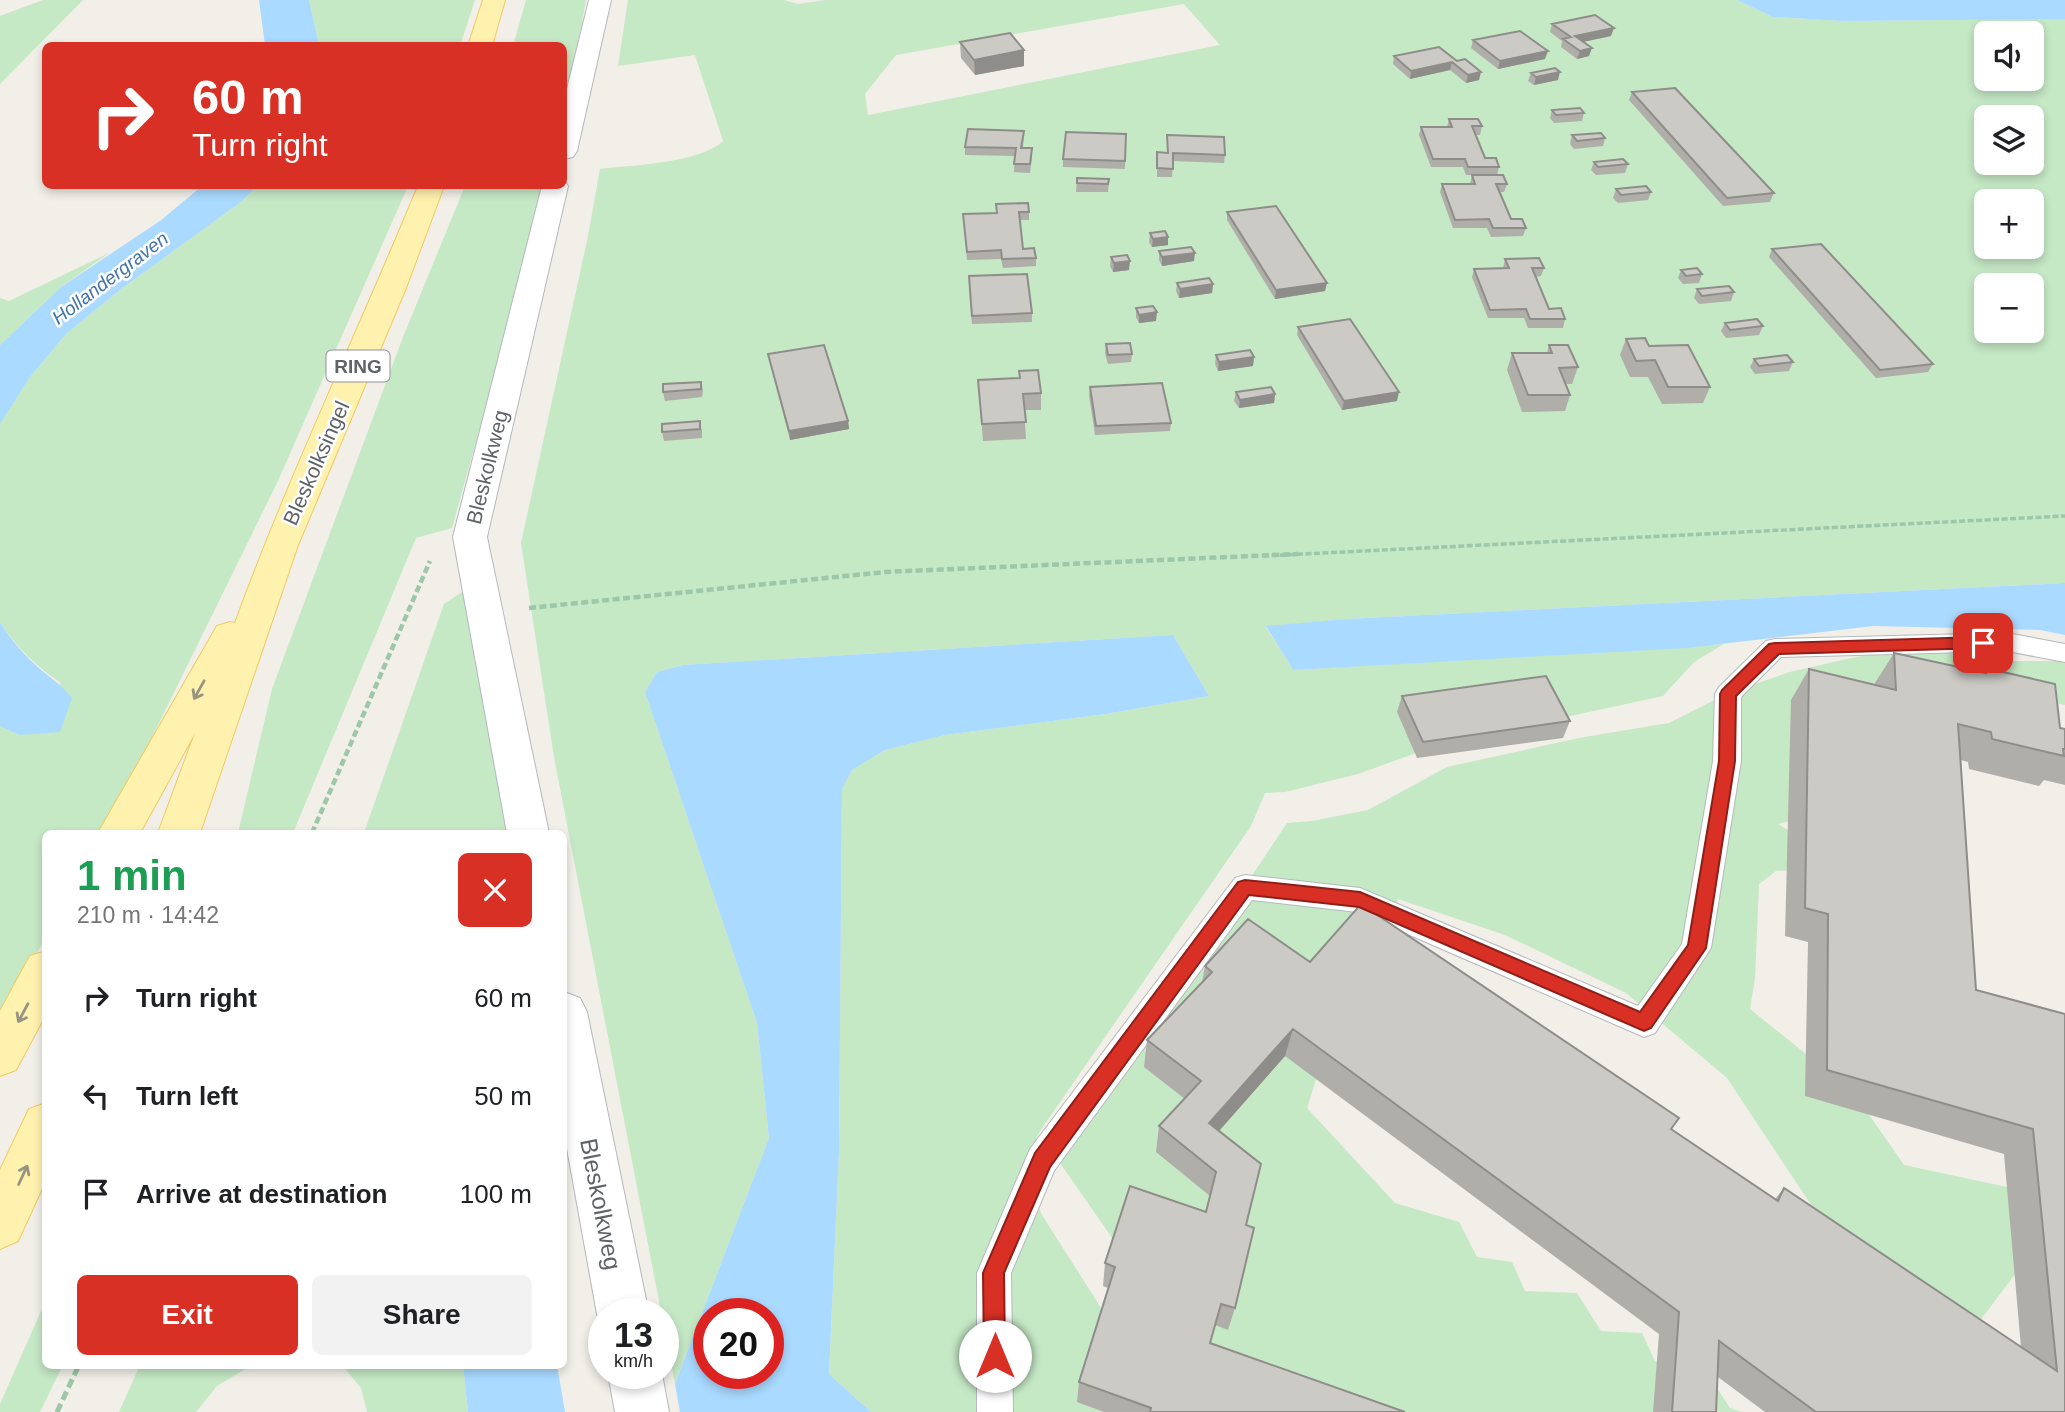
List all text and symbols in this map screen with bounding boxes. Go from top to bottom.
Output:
map controls [1974,21,2044,343]
button: sound [1974,21,2044,91]
icon: right [77,70,168,161]
text: 60 m [192,70,304,124]
button: layers [1974,105,2044,175]
text: Turn right [192,127,328,163]
button: + [1974,189,2044,259]
water label: Hollandergraven [48,228,172,328]
button: − [1974,273,2044,343]
road number: RING [326,350,390,382]
street label: Bleskolksingel [278,398,354,528]
street label: Bleskolkweg [462,408,512,526]
pin [1953,613,2013,673]
icon: arrive [1964,624,2002,662]
one-way arrow [192,679,205,700]
text: 1 min [77,852,187,899]
button: close [458,853,532,927]
text: 210 m · 14:42 [77,902,219,928]
icon: right [77,979,115,1017]
text: Turn right [136,983,257,1013]
text: 60 m [474,983,532,1013]
one-way arrow [16,1002,29,1023]
icon: left [77,1077,115,1115]
text: Turn left [136,1081,238,1111]
text: 50 m [474,1081,532,1111]
street label: Bleskolkweg [575,1136,627,1272]
one-way arrow [17,1165,30,1186]
icon: arrive [77,1175,115,1213]
text: Arrive at destination [136,1179,387,1209]
text: 100 m [460,1179,532,1209]
button: Exit [77,1275,298,1355]
button: Share [312,1275,532,1355]
speed limit sign: 20 [693,1298,784,1389]
text: 13 [614,1315,653,1354]
position arrow [958,1319,1032,1393]
text: km/h [614,1351,653,1371]

